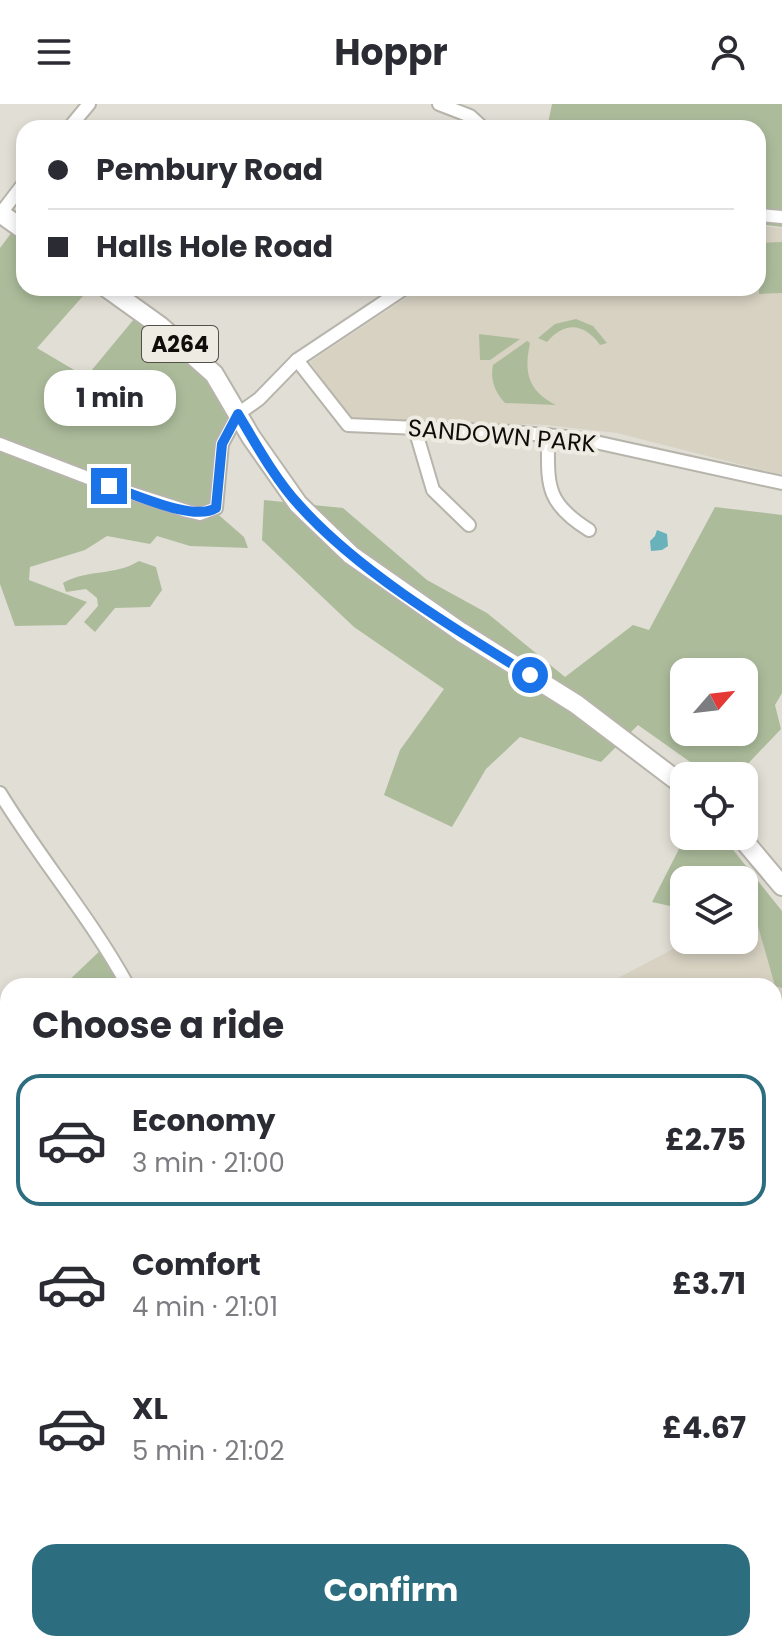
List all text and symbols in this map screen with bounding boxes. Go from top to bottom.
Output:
text: Hoppr [334,27,448,78]
icon: menu [32,30,76,74]
icon: person [706,30,750,74]
text: Pembury Road [96,148,323,191]
text: Halls Hole Road [96,225,333,268]
road number: A264 [142,326,218,362]
callout: 1 min [43,370,175,426]
text: 1 min [76,380,144,416]
street label: SANDOWN PARK [407,411,597,460]
route end [91,468,127,504]
route start [512,657,548,693]
north arrow [670,658,758,746]
map controls [670,658,758,954]
button: locate [670,762,758,850]
button: layers [670,866,758,954]
text: Choose a ride [32,1000,284,1051]
text: Economy [132,1099,276,1142]
icon: car [36,1104,108,1176]
text: £2.75 [665,1118,746,1161]
text: 3 min · 21:00 [132,1145,285,1181]
text: Comfort [132,1243,261,1286]
icon: car [36,1248,108,1320]
text: £3.71 [672,1262,746,1305]
text: 4 min · 21:01 [132,1289,278,1325]
text: XL [132,1387,168,1430]
icon: car [36,1392,108,1464]
text: £4.67 [662,1406,746,1449]
text: 5 min · 21:02 [132,1433,285,1469]
button: Confirm [32,1544,750,1636]

